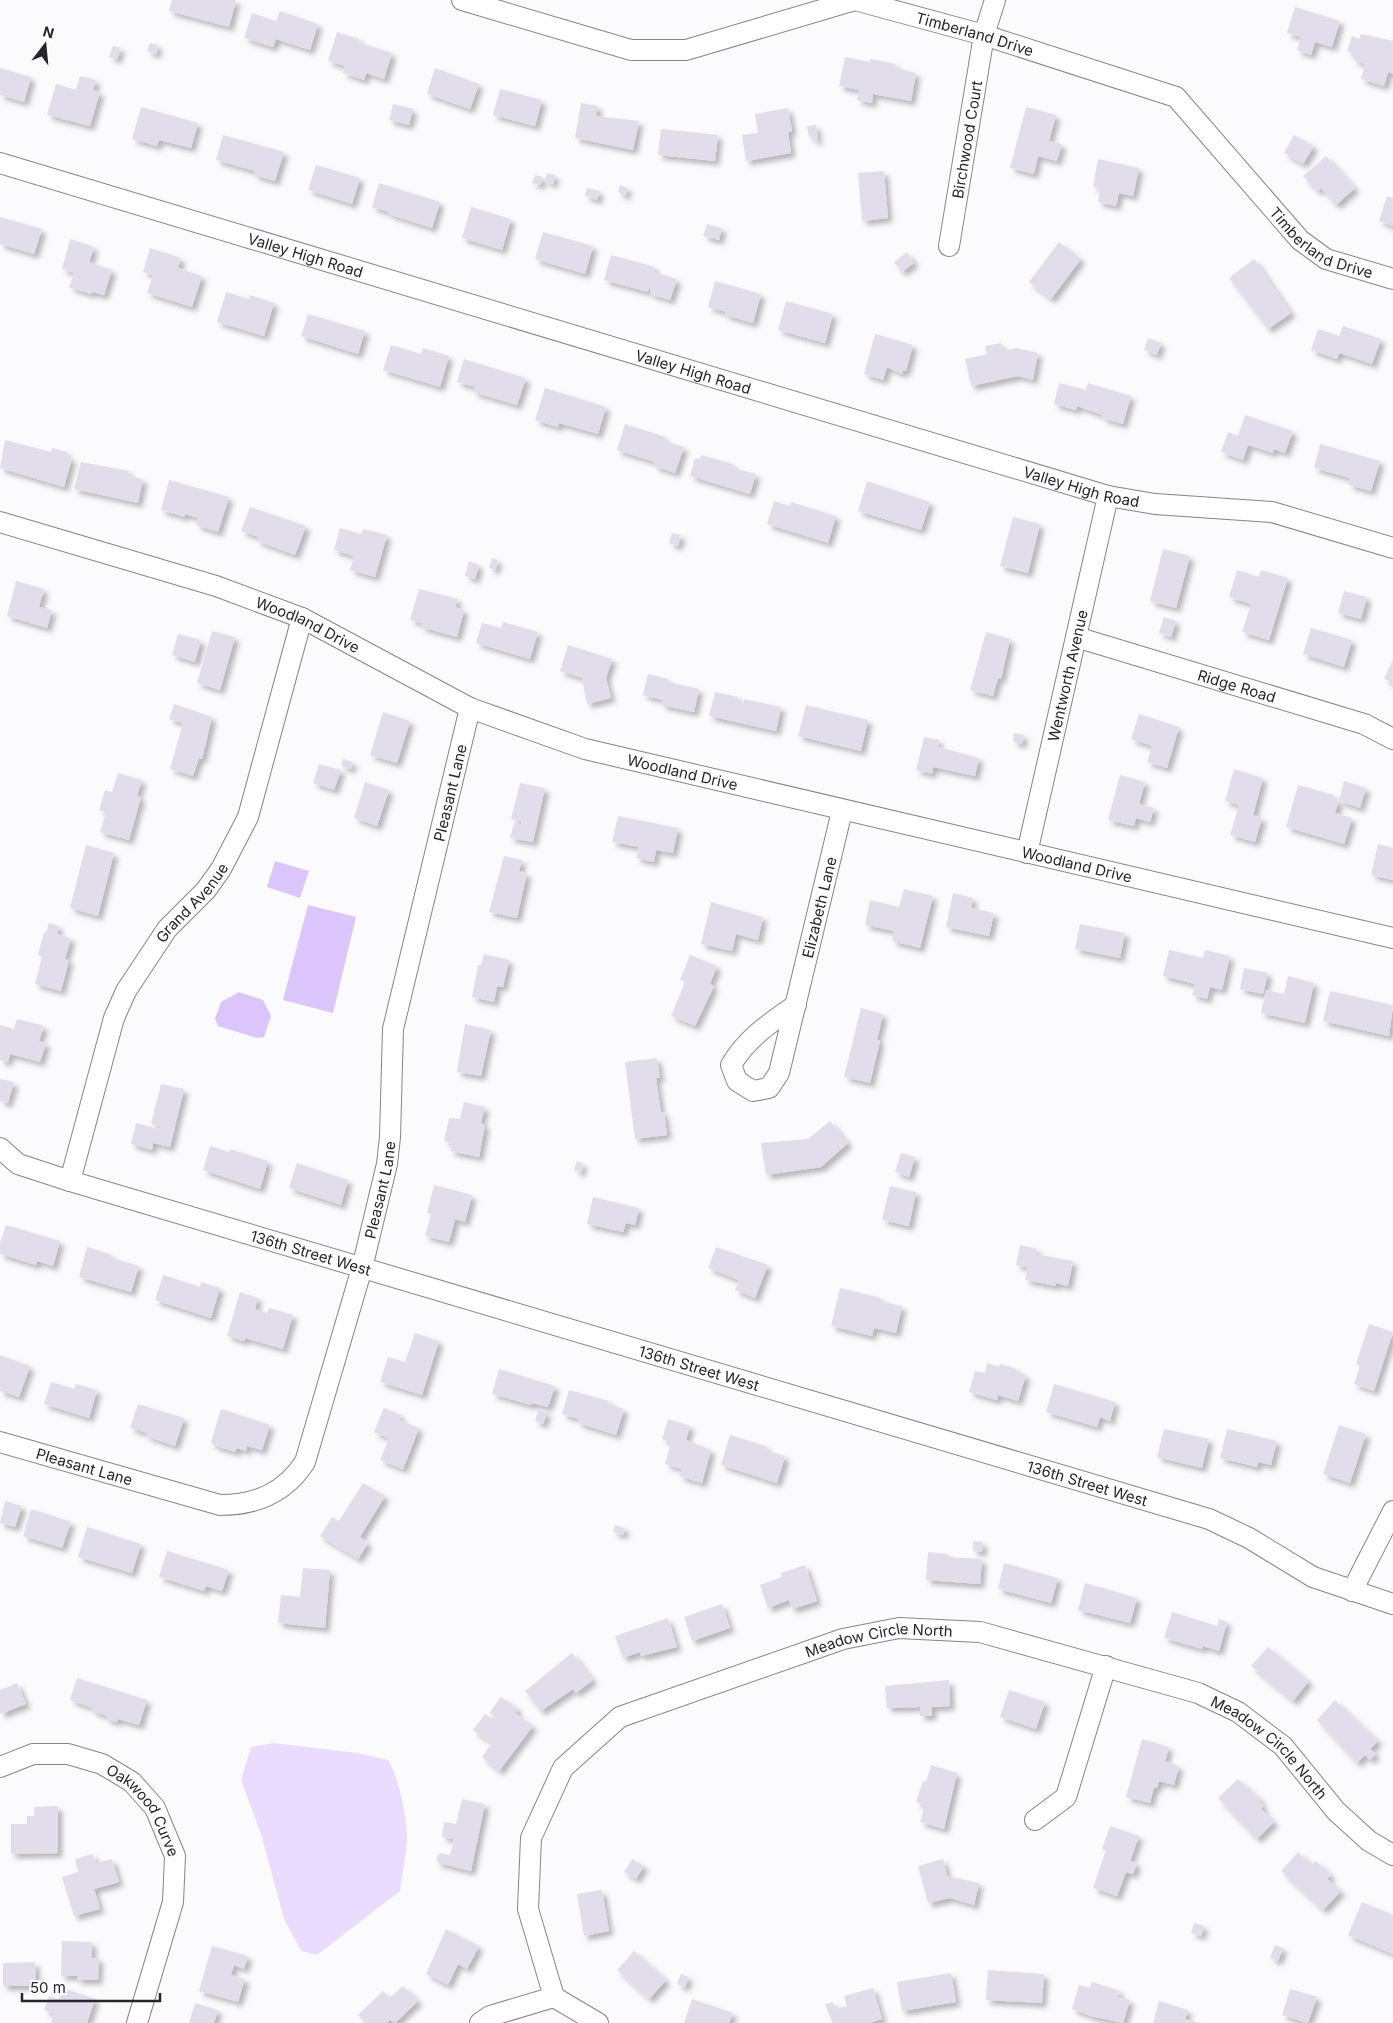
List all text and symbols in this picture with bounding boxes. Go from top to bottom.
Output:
street label: Timberland Drive [914,7,1036,60]
north arrow [20,20,70,70]
text: N [41,22,56,42]
street label: Birchwood Court [948,79,986,200]
street label: Timberland Drive [1266,203,1375,282]
street label: Valley High Road [245,228,366,281]
street label: Valley High Road [633,345,753,398]
street label: Valley High Road [1021,462,1141,511]
street label: Woodland Drive [253,592,363,657]
street label: Wentworth Avenue [1043,608,1091,743]
street label: Ridge Road [1195,665,1278,706]
street label: Pleasant Lane [429,742,471,843]
street label: Woodland Drive [626,750,740,794]
street label: Woodland Drive [1020,842,1134,886]
street label: Elizabeth Lane [798,855,840,960]
street label: Grand Avenue [151,860,232,946]
street label: Pleasant Lane [360,1140,399,1241]
street label: 136th Street West [248,1226,373,1279]
street label: 136th Street West [637,1341,762,1395]
street label: Pleasant Lane [34,1443,135,1489]
street label: 136th Street West [1025,1456,1150,1510]
street label: Meadow Circle North [802,1619,953,1661]
street label: Meadow Circle North [1208,1691,1332,1803]
street label: Oakwood Curve [103,1759,184,1859]
scale bar [22,1970,160,2002]
text: 50 m [30,1978,66,1997]

